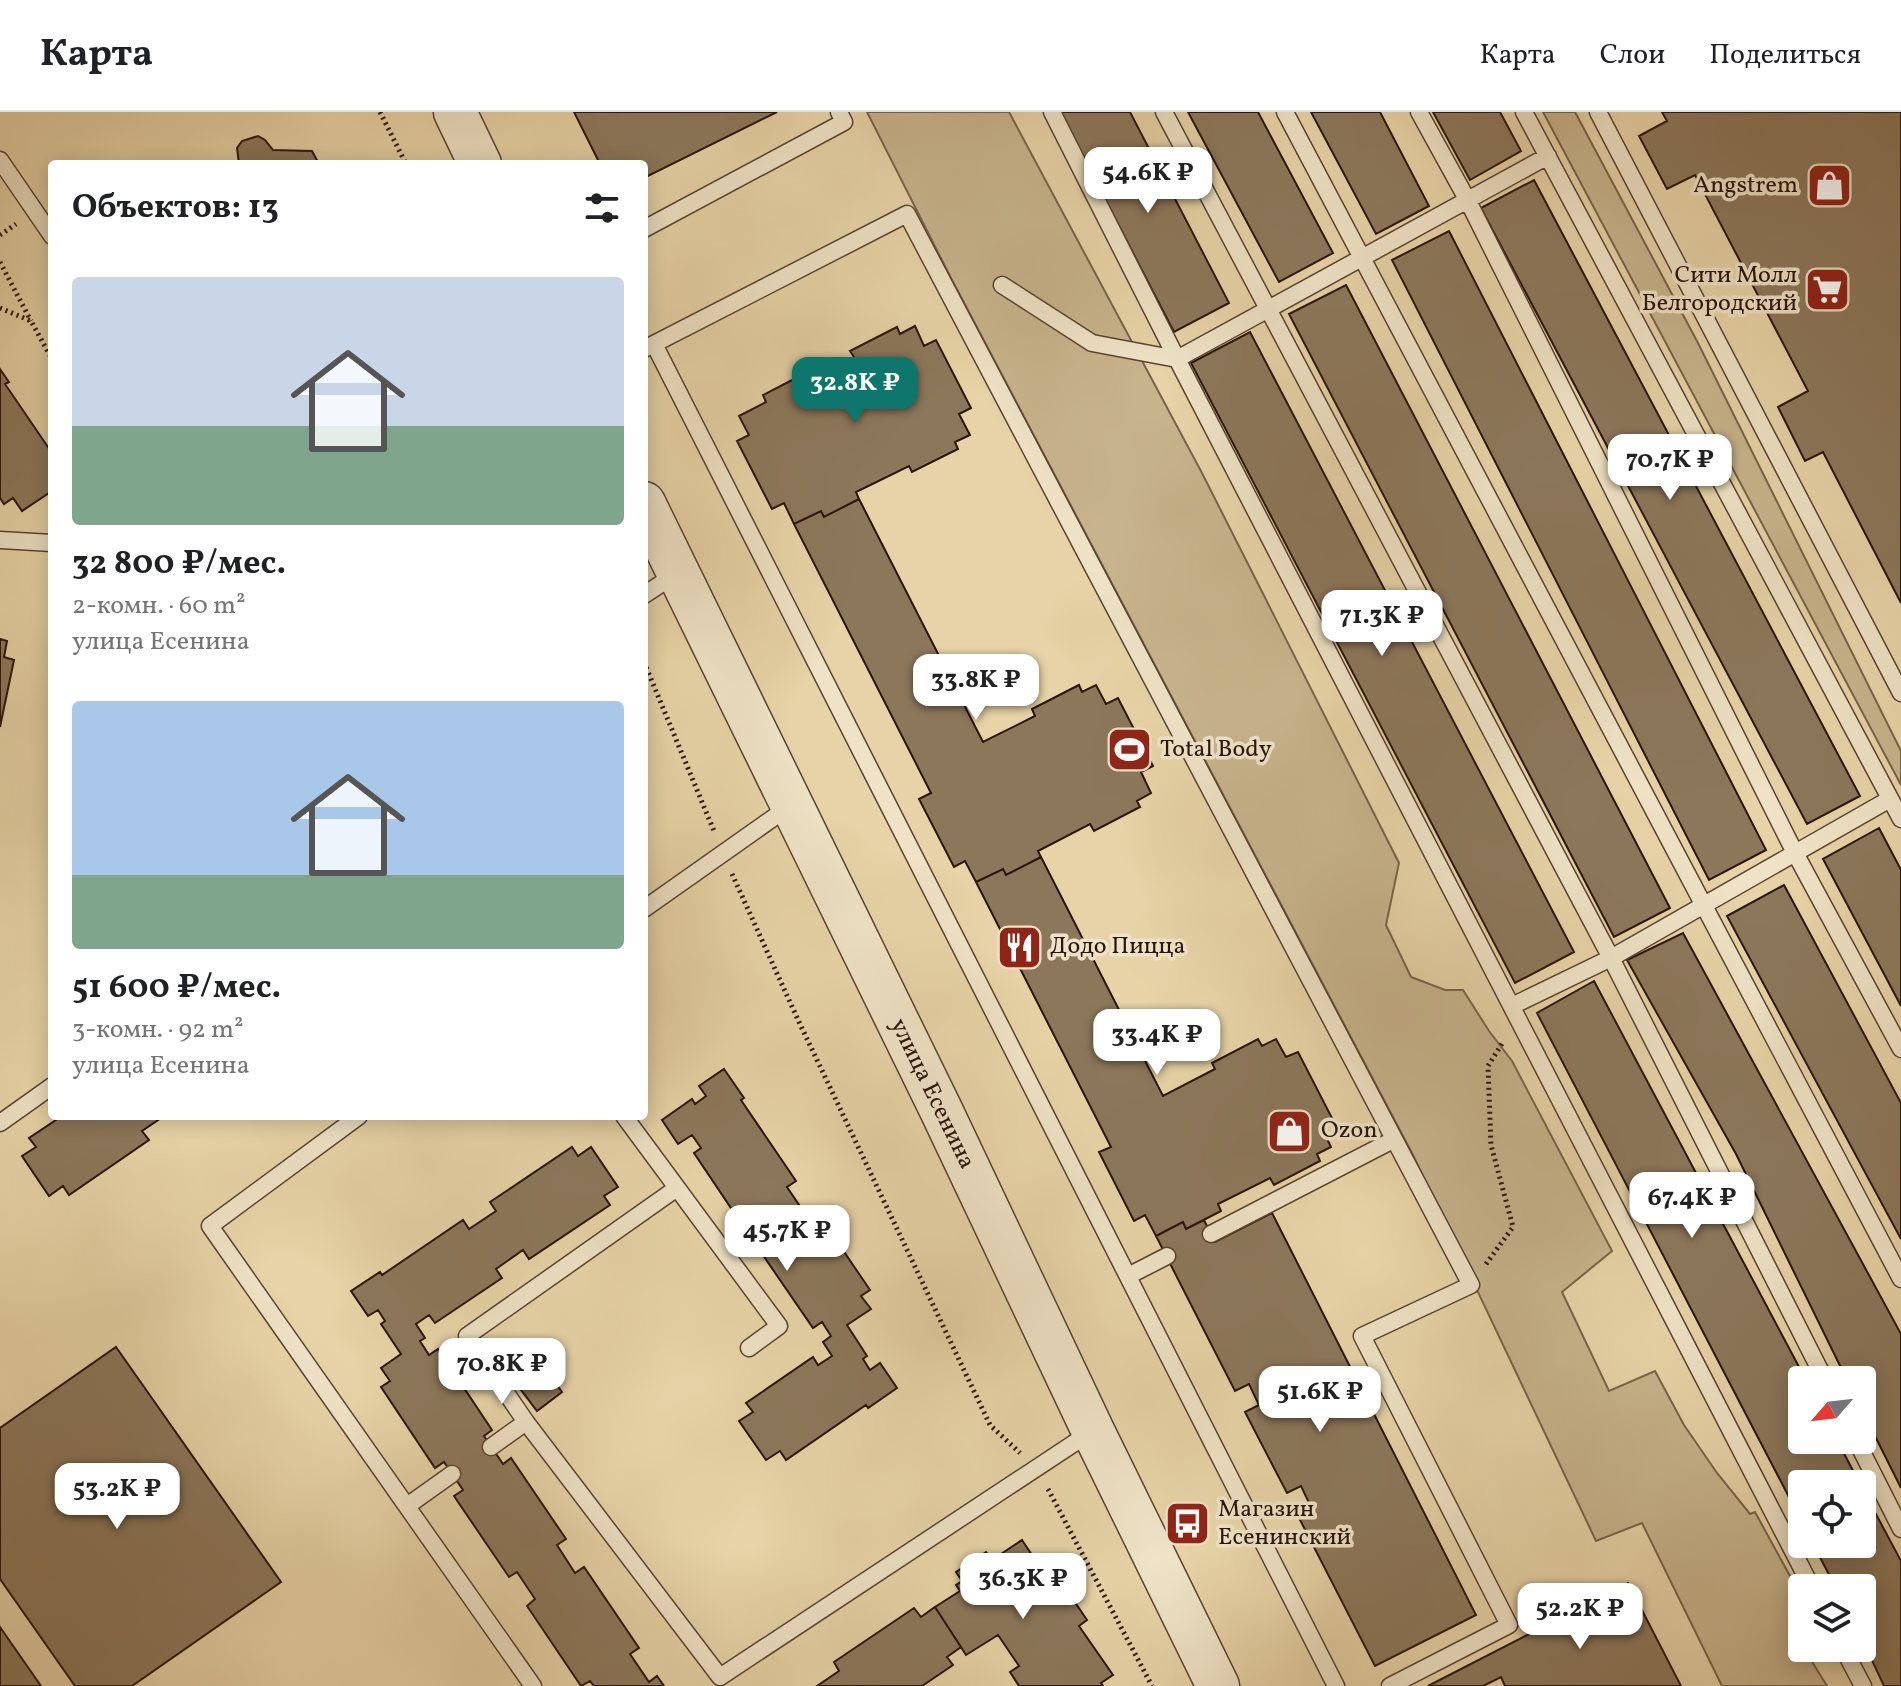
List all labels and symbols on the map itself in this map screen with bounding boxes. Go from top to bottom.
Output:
pin: 54.6K ₽ [1074,147,1222,215]
shop icon: Angstrem [1805,162,1853,210]
place label: Angstrem [1693,169,1798,203]
place label: Сити Молл Белгородский [1642,259,1797,321]
supermarket icon: Сити Молл Белгородский [1804,266,1852,314]
pin: 32.8K ₽ [781,357,929,425]
pin: 70.7K ₽ [1596,434,1744,502]
pin: 71.3K ₽ [1308,590,1456,658]
pin: 33.8K ₽ [902,654,1050,722]
sports icon: Total Body [1105,726,1153,774]
place label: Total Body [1160,733,1272,767]
restaurant icon: Додо Пицца [995,923,1043,971]
place label: Додо Пицца [1050,930,1185,964]
pin: 33.4K ₽ [1083,1009,1231,1077]
street label: улица Есенина [881,1013,983,1175]
shop icon: Ozon [1266,1107,1314,1155]
place label: Ozon [1321,1114,1378,1148]
pin: 67.4K ₽ [1618,1172,1766,1240]
pin: 45.7K ₽ [713,1205,861,1273]
pin: 70.8K ₽ [428,1338,576,1406]
pin: 51.6K ₽ [1246,1366,1394,1434]
north arrow [1788,1366,1876,1454]
pin: 53.2K ₽ [43,1463,191,1531]
place label: Магазин Есенинский [1218,1493,1351,1555]
bus stop icon: Магазин Есенинский [1163,1500,1211,1548]
pin: 36.3K ₽ [949,1553,1097,1621]
pin: 52.2K ₽ [1506,1583,1654,1651]

